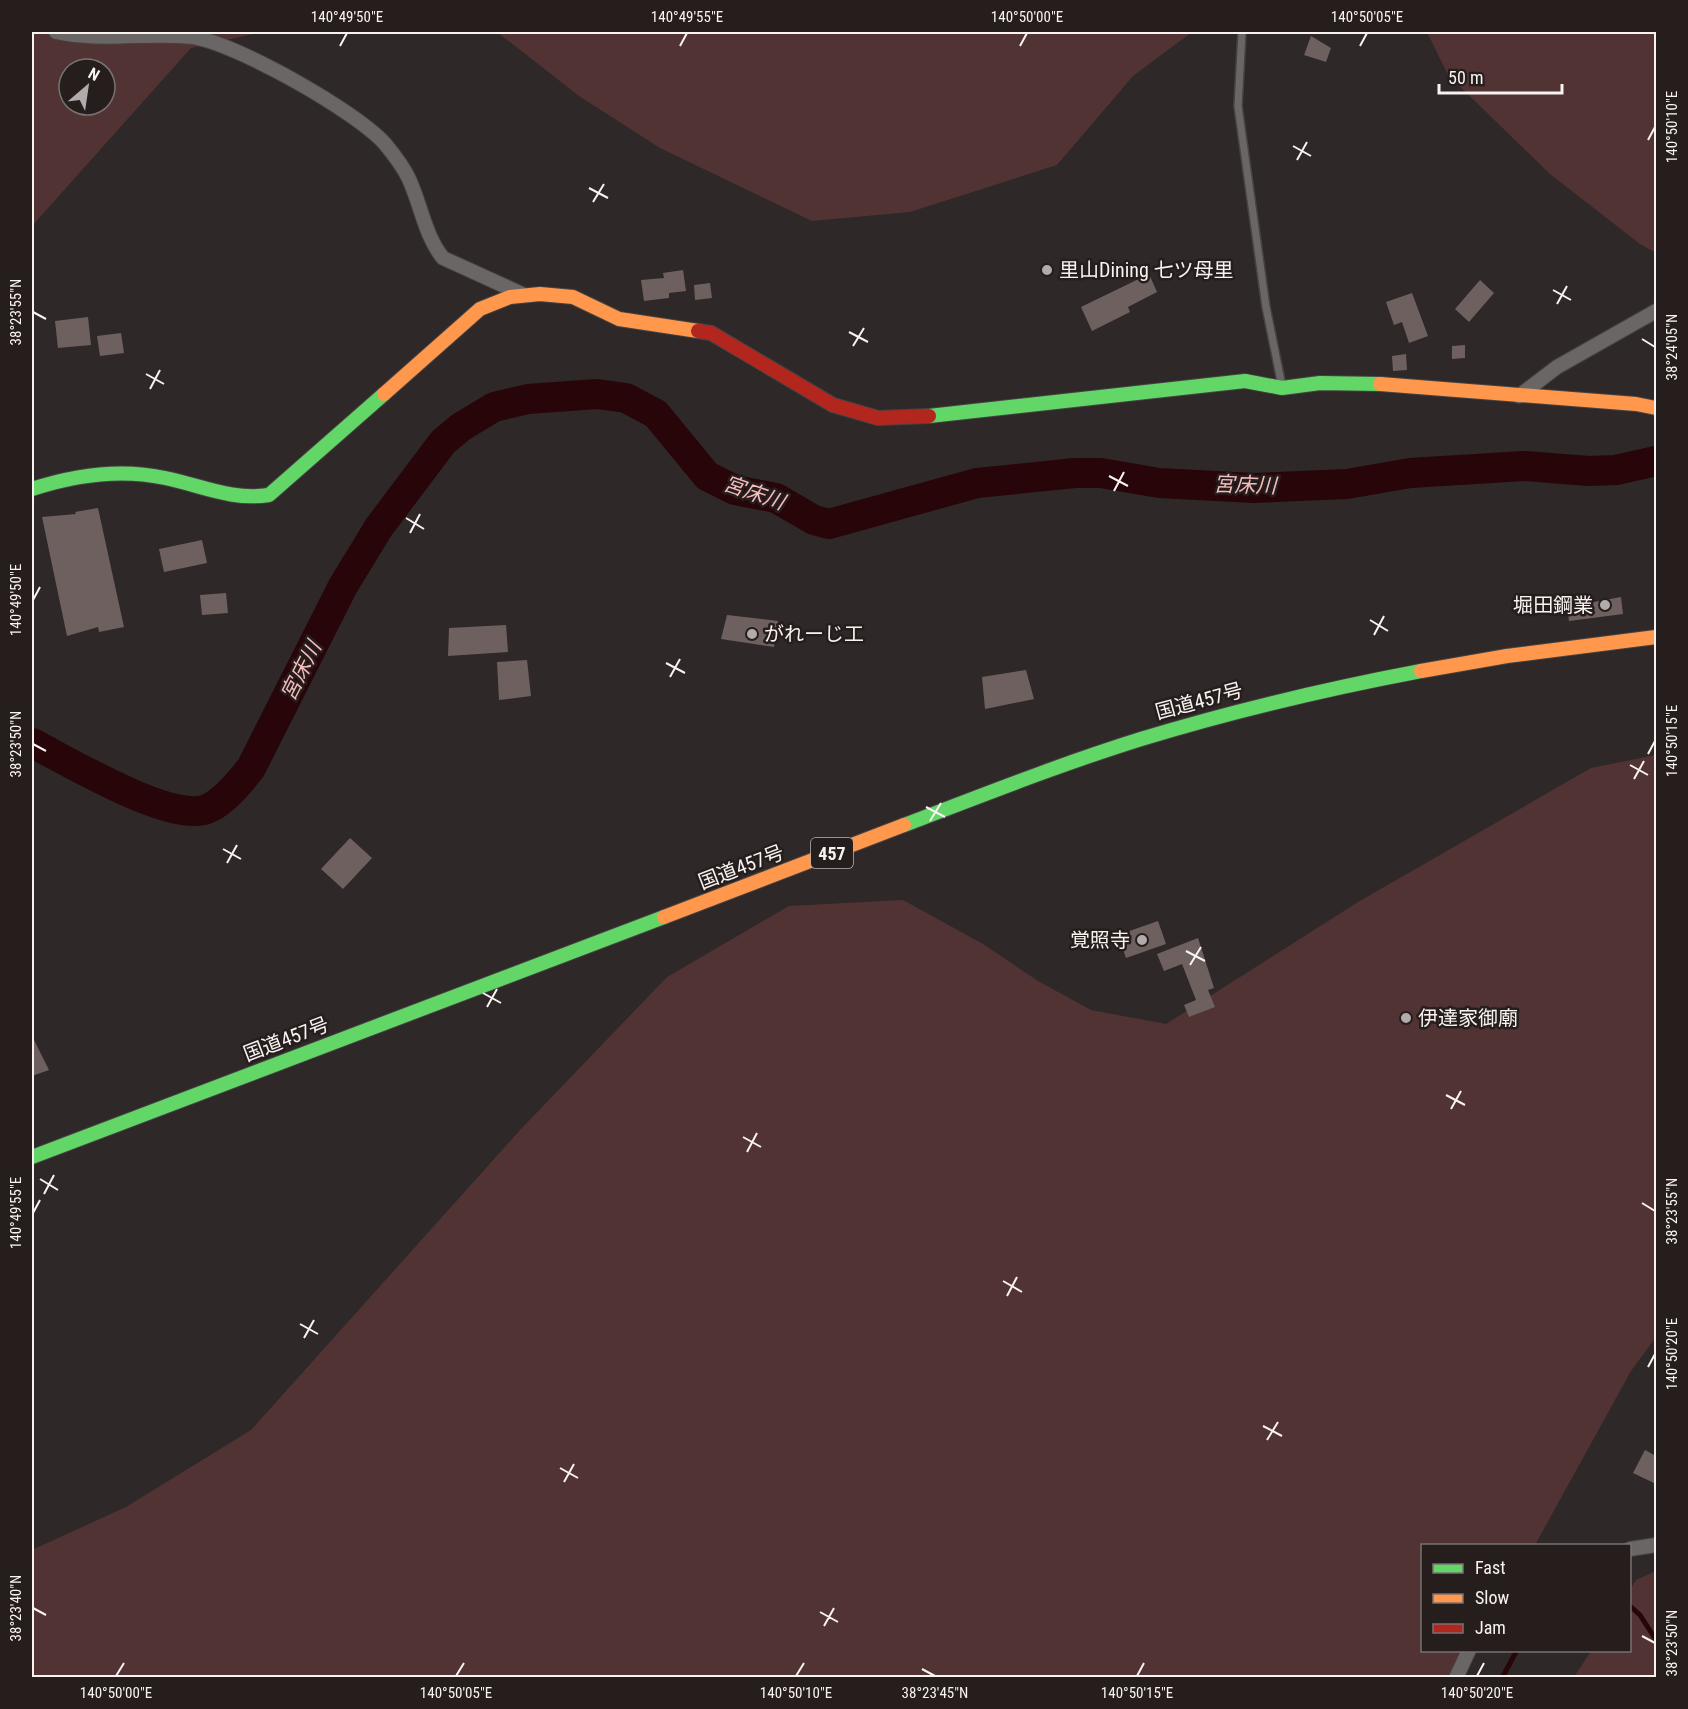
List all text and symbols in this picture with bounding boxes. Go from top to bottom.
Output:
text: 140°49'50"E [311,8,383,26]
text: 140°49'55"E [651,8,723,26]
text: 140°50'00"E [991,8,1063,26]
text: 140°50'05"E [1331,8,1403,26]
north arrow [57,57,117,117]
scale bar [1439,57,1562,95]
text: N [85,64,103,85]
text: 50 m [1448,67,1483,88]
text: 140°50'10"E [1663,91,1681,163]
place label: 里山Dining 七ツ母里 [1059,258,1233,282]
marker: 里山Dining 七ツ母里 [1040,263,1054,277]
text: 38°23'55"N [7,279,25,345]
text: 38°24'05"N [1663,314,1681,380]
water label: 宮床川 [720,471,790,515]
water label: 宮床川 [1213,472,1279,498]
text: 140°49'50"E [7,564,25,636]
place label: 堀田鋼業 [1513,593,1593,617]
marker: 堀田鋼業 [1598,598,1612,612]
place label: がれーじ工 [764,622,864,646]
marker: がれーじ工 [745,627,759,641]
water label: 宮床川 [276,636,327,705]
street label: 国道457号 [1153,678,1245,724]
text: 140°50'15"E [1663,705,1681,777]
text: 38°23'50"N [7,711,25,777]
road number: 457 [811,838,853,868]
street label: 国道457号 [695,840,787,894]
place label: 覚照寺 [1070,928,1130,952]
marker: 覚照寺 [1135,933,1149,947]
place label: 伊達家御廟 [1418,1006,1518,1030]
marker: 伊達家御廟 [1399,1011,1413,1025]
street label: 国道457号 [240,1012,332,1066]
text: 140°49'55"E [7,1177,25,1249]
text: 38°23'55"N [1663,1178,1681,1244]
text: 140°50'20"E [1663,1318,1681,1390]
legend [1421,1544,1631,1652]
text: Fast [1475,1557,1506,1578]
text: 38°23'40"N [7,1575,25,1641]
text: Slow [1475,1587,1510,1608]
text: 38°23'50"N [1663,1610,1681,1676]
text: Jam [1475,1617,1506,1638]
text: 140°50'00"E [80,1684,152,1702]
text: 140°50'05"E [420,1684,492,1702]
text: 140°50'10"E [760,1684,832,1702]
text: 38°23'45"N [902,1684,968,1702]
text: 140°50'15"E [1101,1684,1173,1702]
text: 140°50'20"E [1441,1684,1513,1702]

